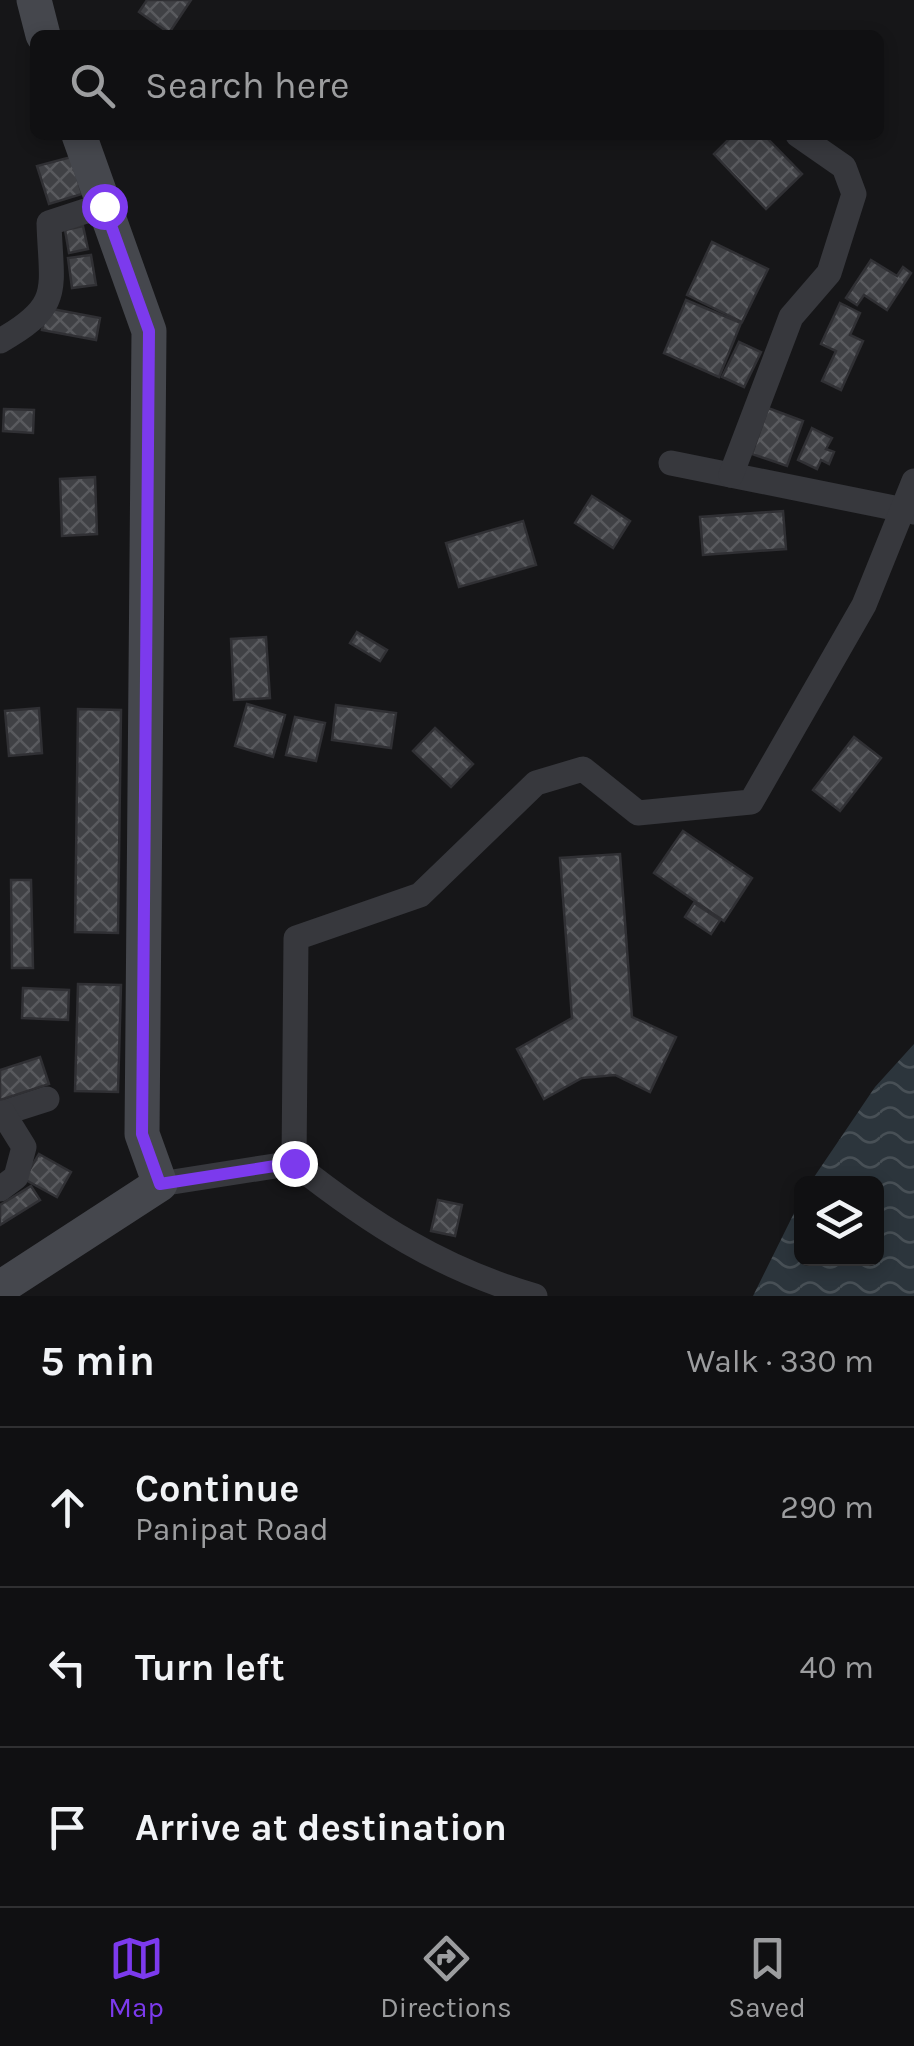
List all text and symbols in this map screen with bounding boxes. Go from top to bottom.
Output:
search box [30,30,884,140]
icon: search [65,58,120,113]
text: Search here [145,63,349,108]
route start [82,184,128,230]
route end [272,1141,318,1187]
map controls [794,1176,884,1266]
button: layers [794,1176,884,1266]
text: 5 min [40,1336,155,1386]
text: Walk · 330 m [687,1343,874,1380]
text: Continue [135,1466,299,1511]
icon: ahead [40,1480,95,1535]
text: 290 m [780,1489,874,1526]
text: Panipat Road [135,1511,329,1548]
icon: left [40,1640,95,1695]
text: Turn left [135,1645,285,1690]
text: 40 m [800,1649,874,1686]
icon: arrive [40,1800,95,1855]
text: Arrive at destination [135,1805,507,1850]
tab: Map [108,1931,164,2024]
tab: Directions [380,1931,512,2024]
tab: Saved [728,1931,806,2024]

